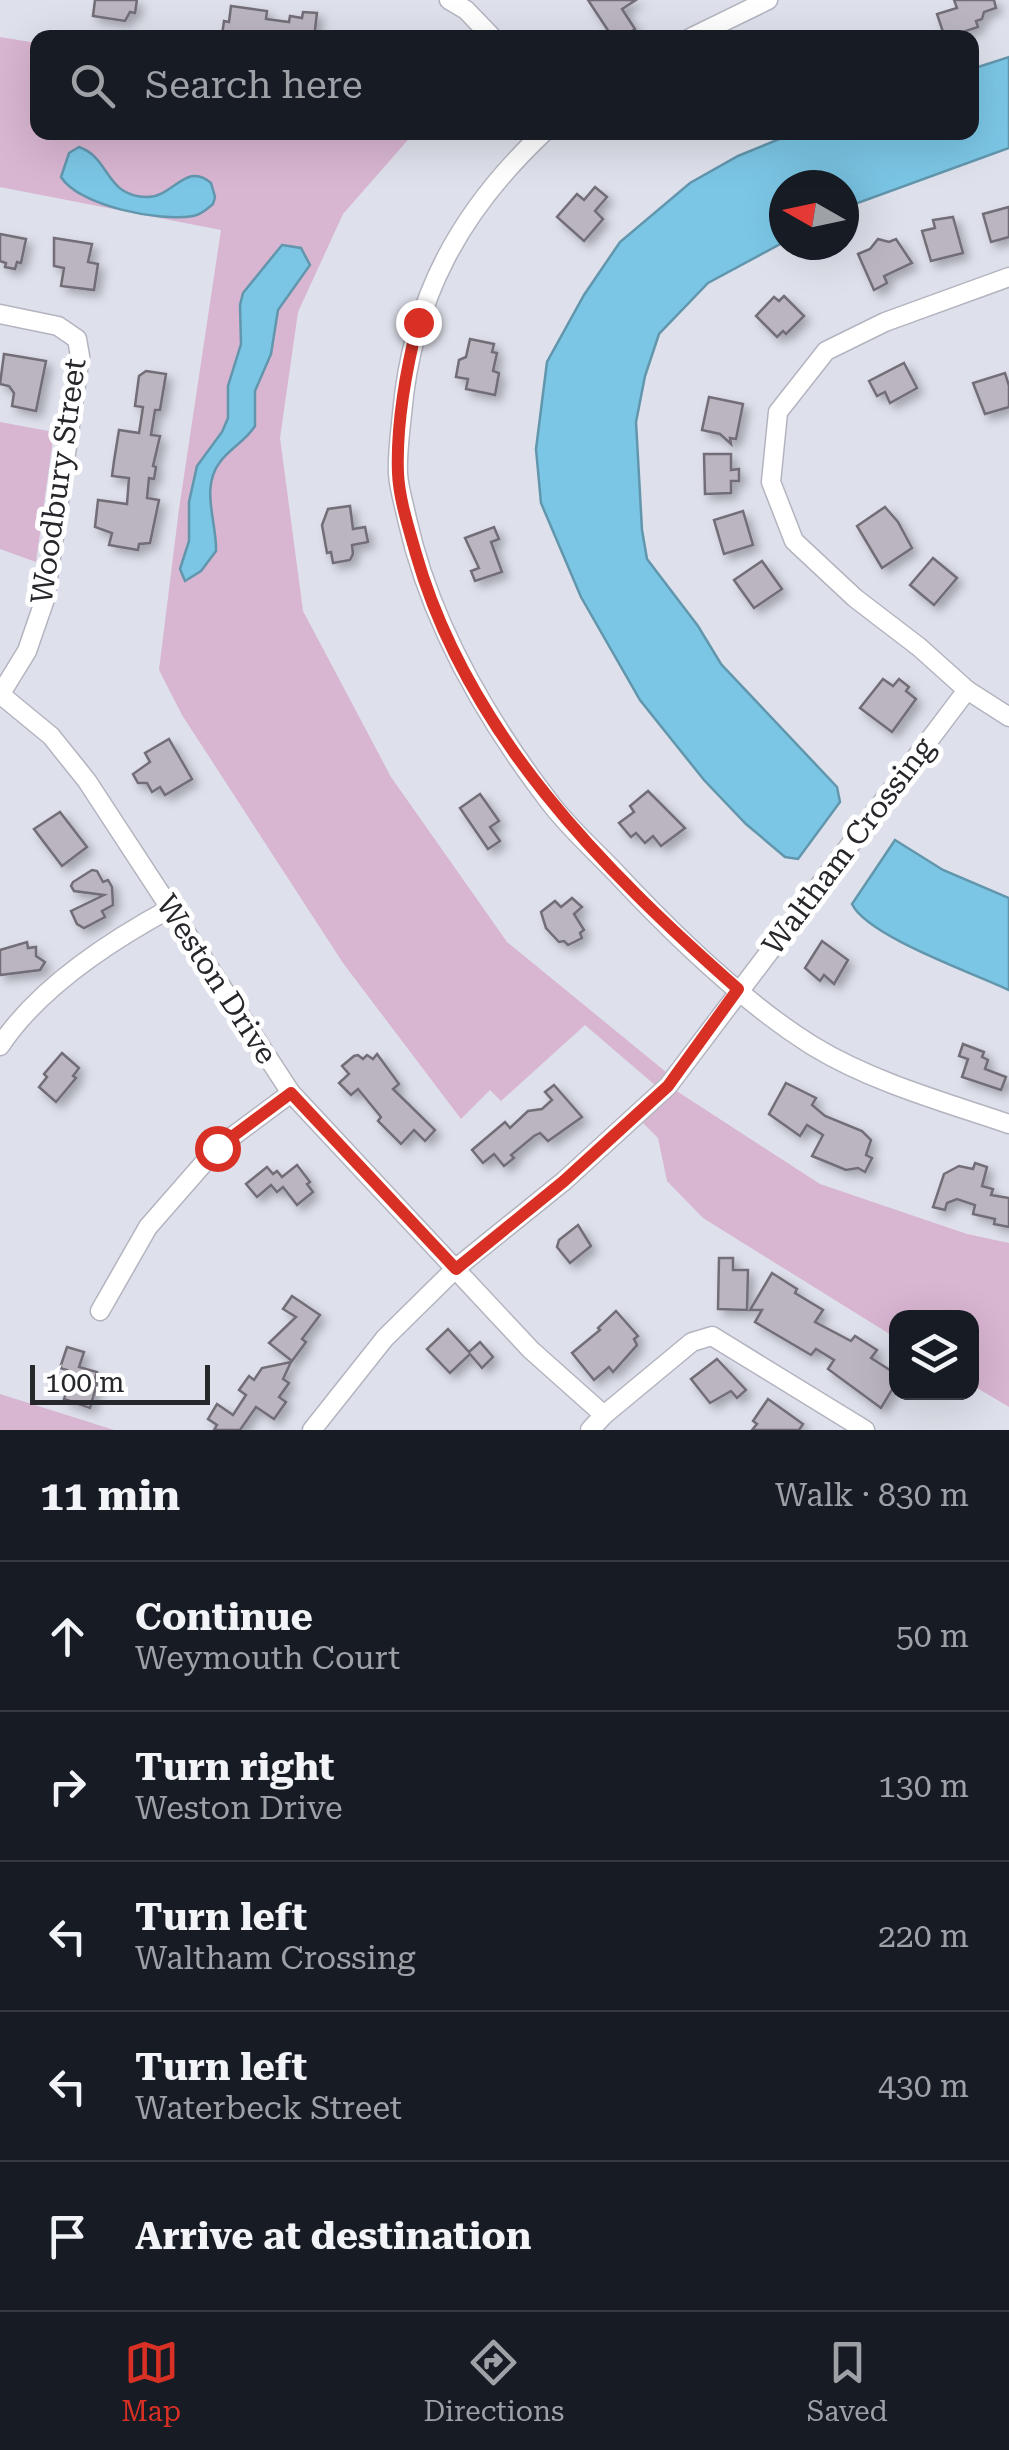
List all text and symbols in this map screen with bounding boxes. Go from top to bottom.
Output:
search box [30,30,979,140]
icon: search [65,58,120,113]
text: Search here [145,63,363,107]
north arrow [769,170,859,260]
route end [396,300,442,346]
street label: Woodbury Street [23,356,93,606]
street label: Waltham Crossing [755,730,941,962]
street label: Weston Drive [149,888,285,1070]
route start [195,1126,241,1172]
map controls [889,1310,979,1400]
button: layers [889,1310,979,1400]
scale bar [30,1360,210,1404]
text: 100 m [45,1366,125,1399]
text: 11 min [40,1471,180,1520]
text: Walk · 830 m [775,1476,969,1514]
text: Continue [135,1595,313,1639]
icon: ahead [40,1609,95,1664]
text: 50 m [896,1617,969,1655]
text: Weymouth Court [135,1639,400,1677]
text: Turn right [135,1745,334,1789]
icon: right [40,1759,95,1814]
text: 130 m [878,1767,969,1805]
text: Weston Drive [135,1789,342,1827]
text: Turn left [135,1895,307,1939]
icon: left [40,1909,95,1964]
text: 220 m [878,1917,969,1955]
text: Waltham Crossing [135,1939,415,1977]
text: Turn left [135,2045,307,2089]
icon: left [40,2059,95,2114]
text: 430 m [878,2067,969,2105]
text: Waterbeck Street [135,2089,402,2127]
icon: arrive [40,2209,95,2264]
text: Arrive at destination [135,2214,531,2258]
tab: Map [121,2335,181,2428]
tab: Directions [423,2335,564,2428]
tab: Saved [807,2335,888,2428]

